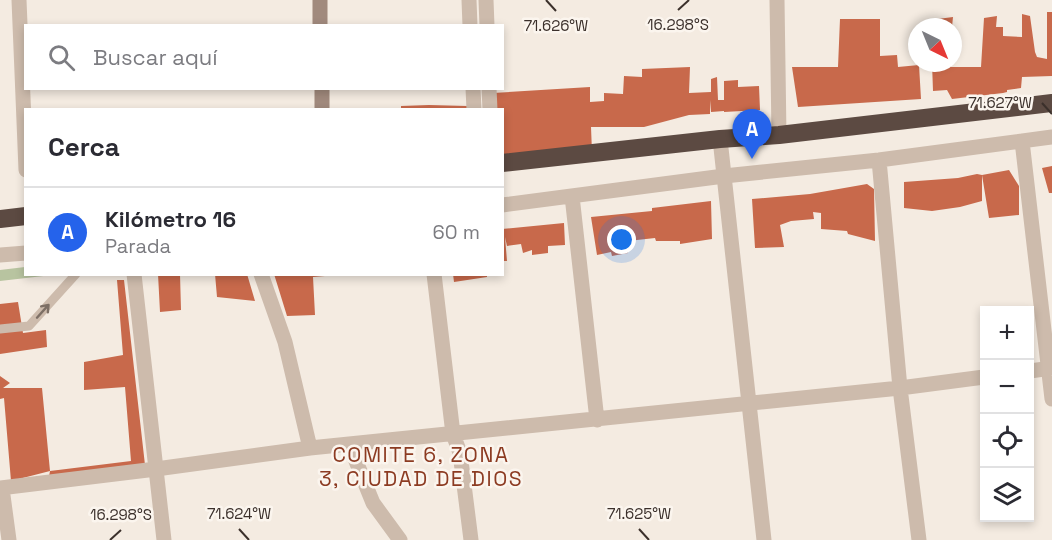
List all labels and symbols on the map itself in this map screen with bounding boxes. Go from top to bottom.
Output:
text: 16.298°S [647,15,709,34]
text: 71.626°W [524,16,588,35]
north arrow [908,18,962,72]
text: 71.627°W [968,93,1032,112]
pin: A [732,110,771,159]
your location [607,225,636,254]
one-way arrow [35,304,49,319]
district label: COMITE 6, ZONA 3, CIUDAD DE DIOS [319,441,523,492]
text: 71.624°W [207,504,271,523]
text: 71.625°W [607,504,671,523]
text: 16.298°S [90,505,152,524]

